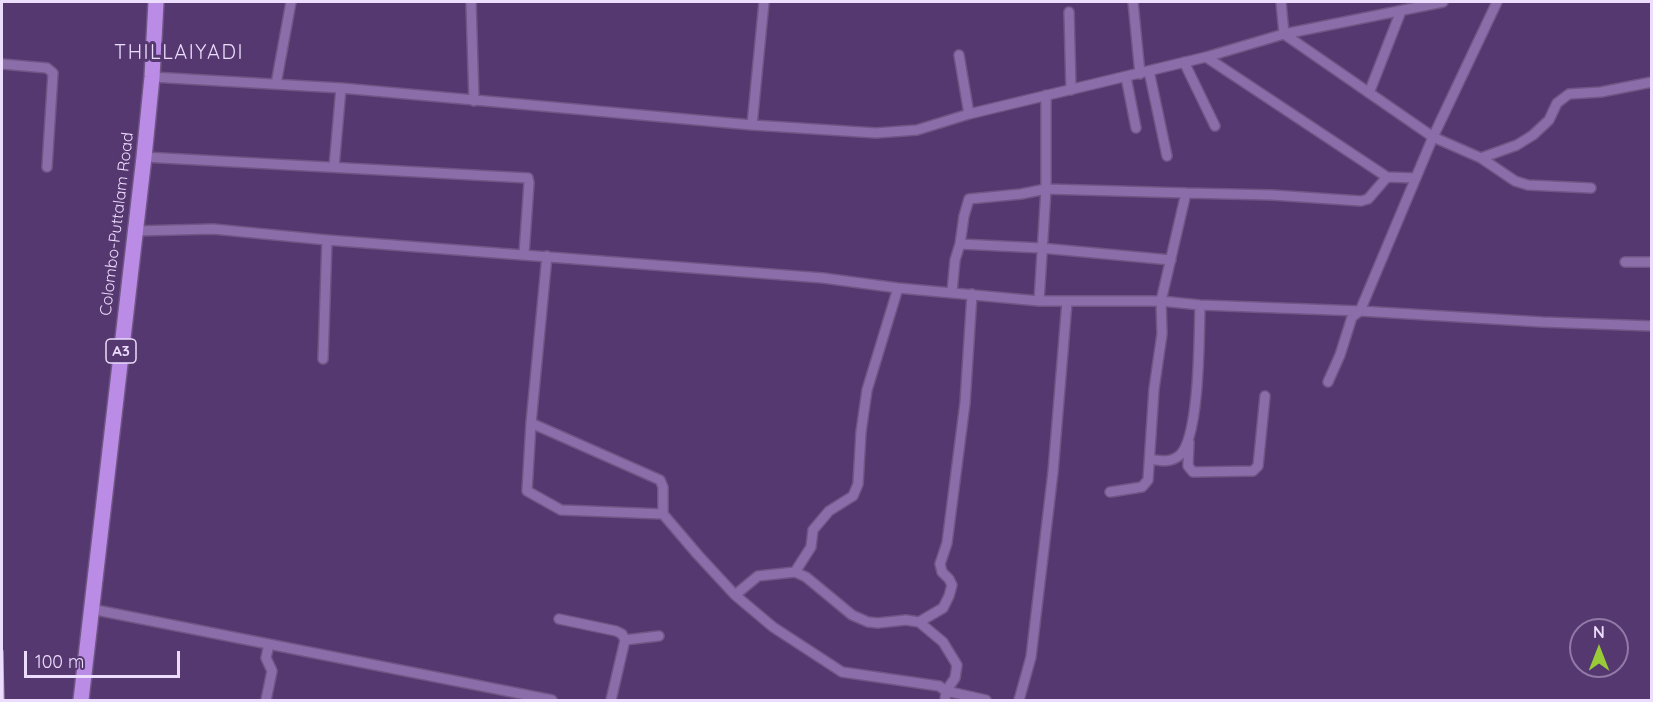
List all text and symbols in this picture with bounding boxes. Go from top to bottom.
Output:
district label: THILLAIYADI [114,41,244,65]
street label: Colombo-Puttalam Road [96,131,138,317]
road number: A3 [106,339,136,363]
north arrow [1569,618,1629,678]
text: N [1593,622,1605,642]
scale bar [27,639,183,677]
text: 100 m [35,650,84,673]

